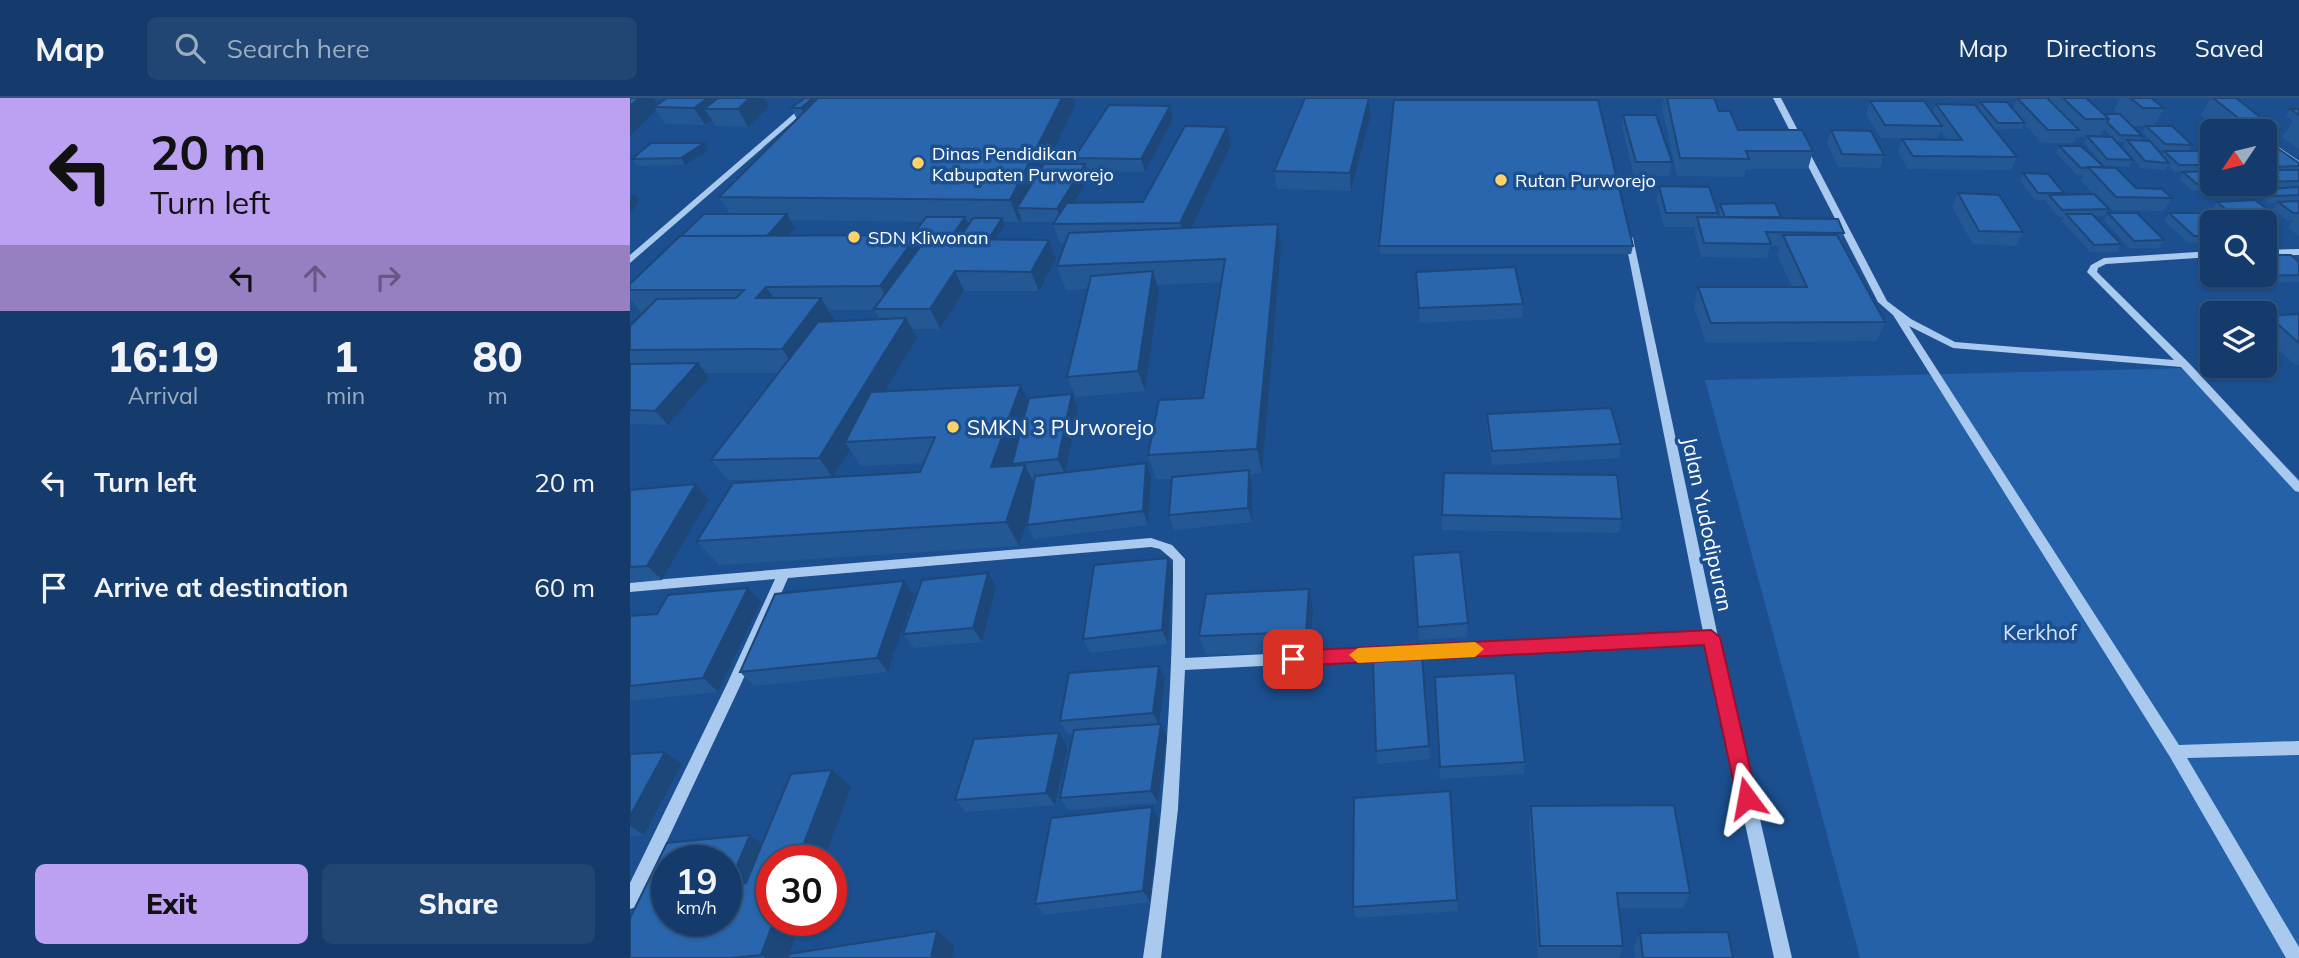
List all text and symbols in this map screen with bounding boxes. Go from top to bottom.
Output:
search box [147,17,637,80]
text: Map [35,28,105,69]
icon: search [171,29,209,67]
text: Search here [227,32,370,65]
text: Map [1958,33,2008,63]
text: Directions [2046,33,2157,63]
text: Saved [2195,33,2264,63]
north arrow [2200,119,2277,196]
map controls [2200,119,2277,378]
text: 20 m [150,121,266,182]
icon: left [35,126,126,217]
place label: Dinas Pendidikan Kabupaten Purworejo [932,142,1114,186]
marker: Dinas Pendidikan Kabupaten Purworejo [910,155,926,171]
place label: Rutan Purworejo [1515,169,1656,192]
marker: Rutan Purworejo [1493,172,1509,188]
text: Turn left [150,182,270,222]
button: search [2200,210,2277,287]
place label: SDN Kliwonan [868,226,988,249]
marker: SDN Kliwonan [846,229,862,245]
icon: left [223,259,261,297]
icon: ahead [296,259,334,297]
icon: right [369,259,407,297]
button: layers [2200,301,2277,378]
text: 16:19 [107,330,219,383]
text: 1 [333,330,358,383]
text: 80 [472,330,523,383]
text: Arrival [128,381,198,410]
text: min [326,381,365,410]
text: m [488,381,508,410]
place label: SMKN 3 PUrworejo [967,414,1154,440]
marker: SMKN 3 PUrworejo [945,419,961,435]
street label: Jalan Yudodipuran [1677,434,1739,614]
icon: left [35,464,73,502]
text: Turn left [94,466,196,499]
text: 20 m [534,466,595,499]
icon: arrive [35,569,73,607]
text: Arrive at destination [94,571,349,604]
text: 60 m [534,571,595,604]
park label: Kerkhof [2003,619,2078,645]
pin [1263,629,1323,689]
icon: arrive [1274,640,1312,678]
position arrow [1710,761,1784,835]
speed limit sign: 30 [756,845,847,936]
text: 19 [675,859,718,903]
button: Exit [35,864,308,944]
button: Share [322,864,595,944]
text: km/h [676,896,717,919]

